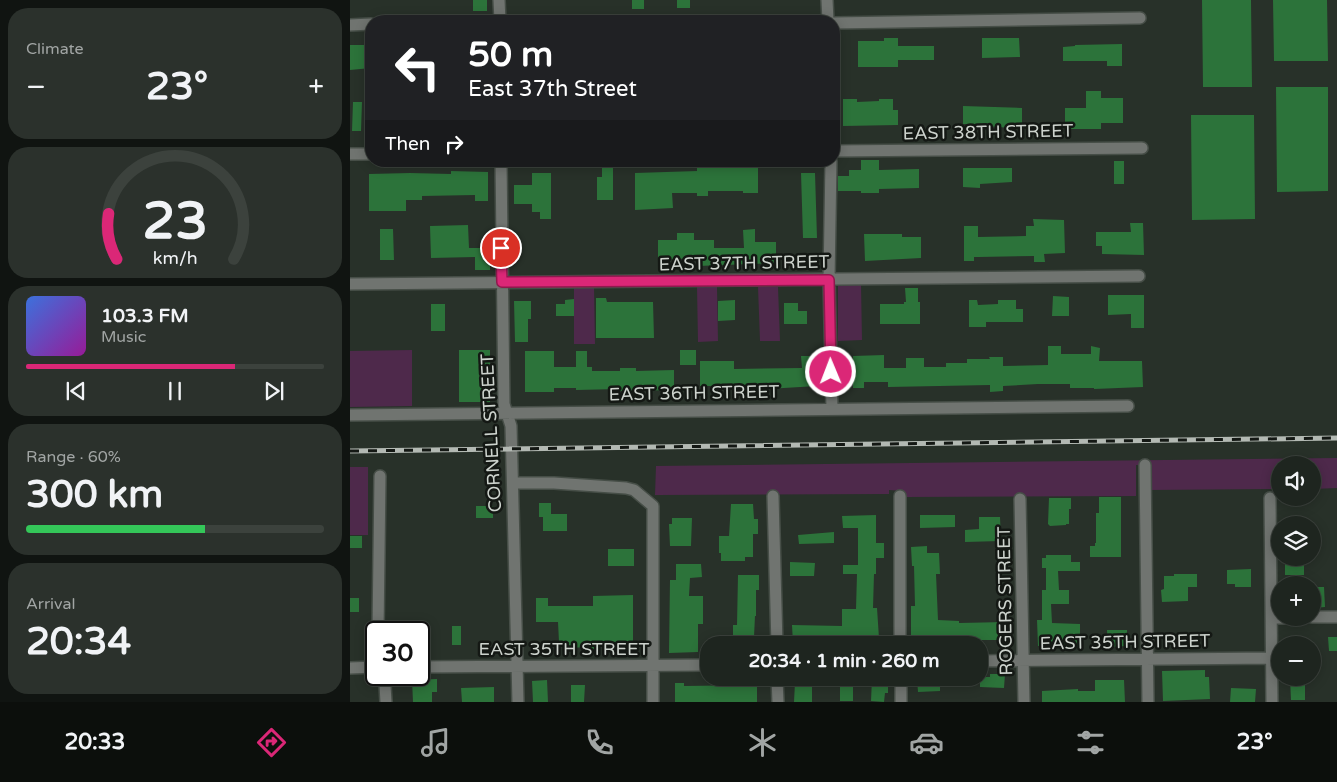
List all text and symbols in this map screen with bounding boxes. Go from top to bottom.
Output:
text: 50 m [468,34,553,76]
icon: left [385,35,450,100]
text: Climate [26,39,84,59]
text: 23° [146,64,208,110]
text: − [26,70,46,104]
text: + [308,70,324,104]
text: East 37th Street [468,76,637,102]
street label: EAST 38TH STREET [902,120,1074,144]
icon: right [440,130,468,158]
text: Then [385,133,430,155]
text: 23 [142,190,208,253]
pin [480,227,522,269]
icon: arrive [487,234,515,262]
text: km/h [153,248,197,269]
street label: EAST 37TH STREET [658,251,830,275]
text: 103.3 FM [101,305,189,327]
text: Music [101,327,146,347]
position arrow [804,345,856,397]
street label: CORNELL STREET [476,353,506,513]
icon: previous [62,377,90,405]
icon: pause [161,377,189,405]
icon: next [260,377,288,405]
street label: EAST 36TH STREET [608,381,780,405]
text: Range · 60% [26,447,121,467]
map controls [1271,456,1321,686]
button: sound [1271,456,1321,506]
text: 300 km [26,472,163,518]
button: layers [1271,516,1321,566]
street label: ROGERS STREET [993,526,1017,676]
button: + [1271,576,1321,626]
text: Arrival [26,594,75,614]
text: 20:34 [26,619,131,665]
speed limit sign: 30 [365,621,430,686]
street label: EAST 35TH STREET [1039,630,1211,654]
button: − [1271,636,1321,686]
street label: EAST 35TH STREET [479,638,650,660]
text: 20:34 · 1 min · 260 m [748,650,940,672]
icon: directions [254,725,289,760]
icon: music [418,725,453,760]
icon: phone [582,725,617,760]
icon: climate [745,725,780,760]
icon: car [909,725,944,760]
icon: filters [1073,725,1108,760]
text: 20:33 [64,729,125,755]
text: 23° [1237,729,1273,755]

